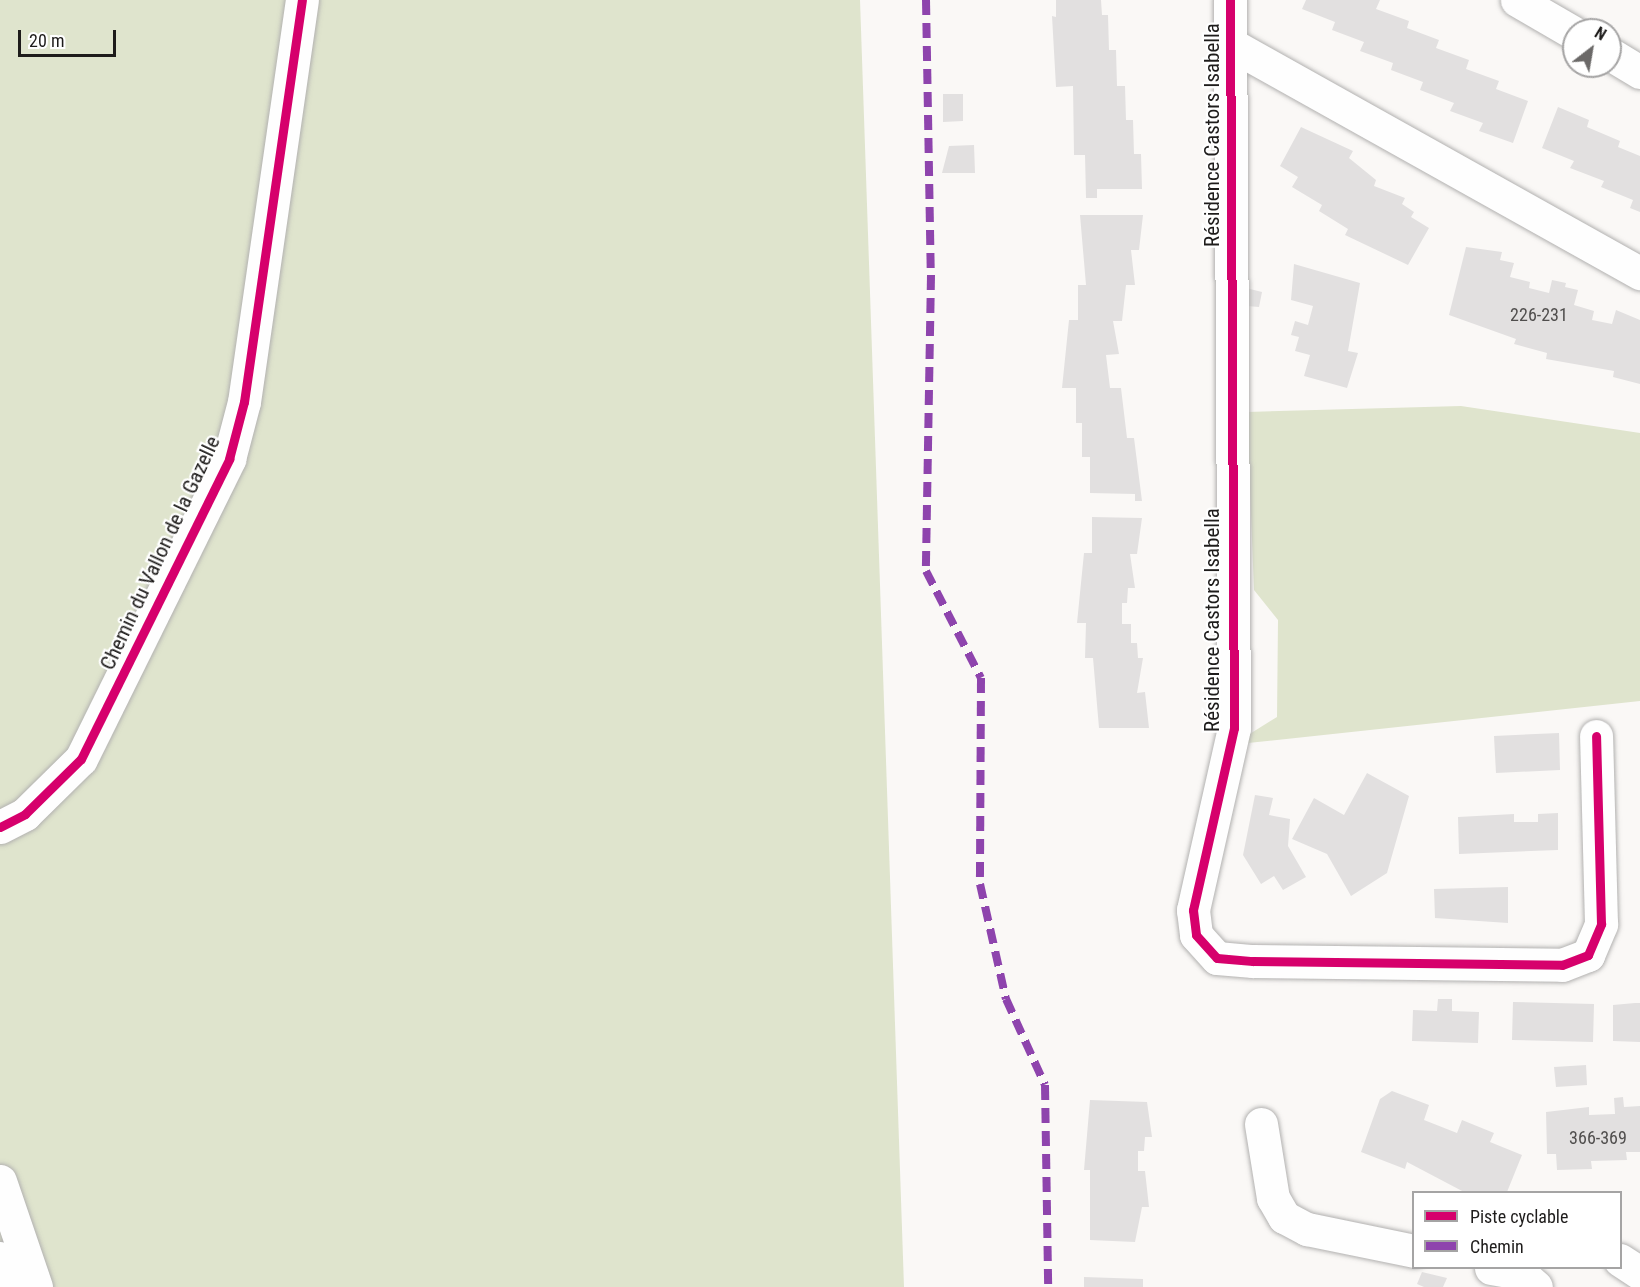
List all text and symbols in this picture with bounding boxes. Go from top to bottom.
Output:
scale bar [21,18,118,56]
north arrow [1562,18,1622,78]
street label: Résidence Castors Isabella [1199,23,1225,247]
text: N [1591,23,1610,45]
text: 20 m [29,30,64,51]
house number: 226-231 [1510,304,1568,326]
street label: Chemin du Vallon de la Gazelle [95,432,225,674]
street label: Résidence Castors Isabella [1199,508,1225,732]
house number: 366-369 [1569,1127,1627,1149]
legend [1412,1191,1622,1269]
text: Piste cyclable [1470,1206,1568,1227]
text: Chemin [1470,1236,1524,1257]

